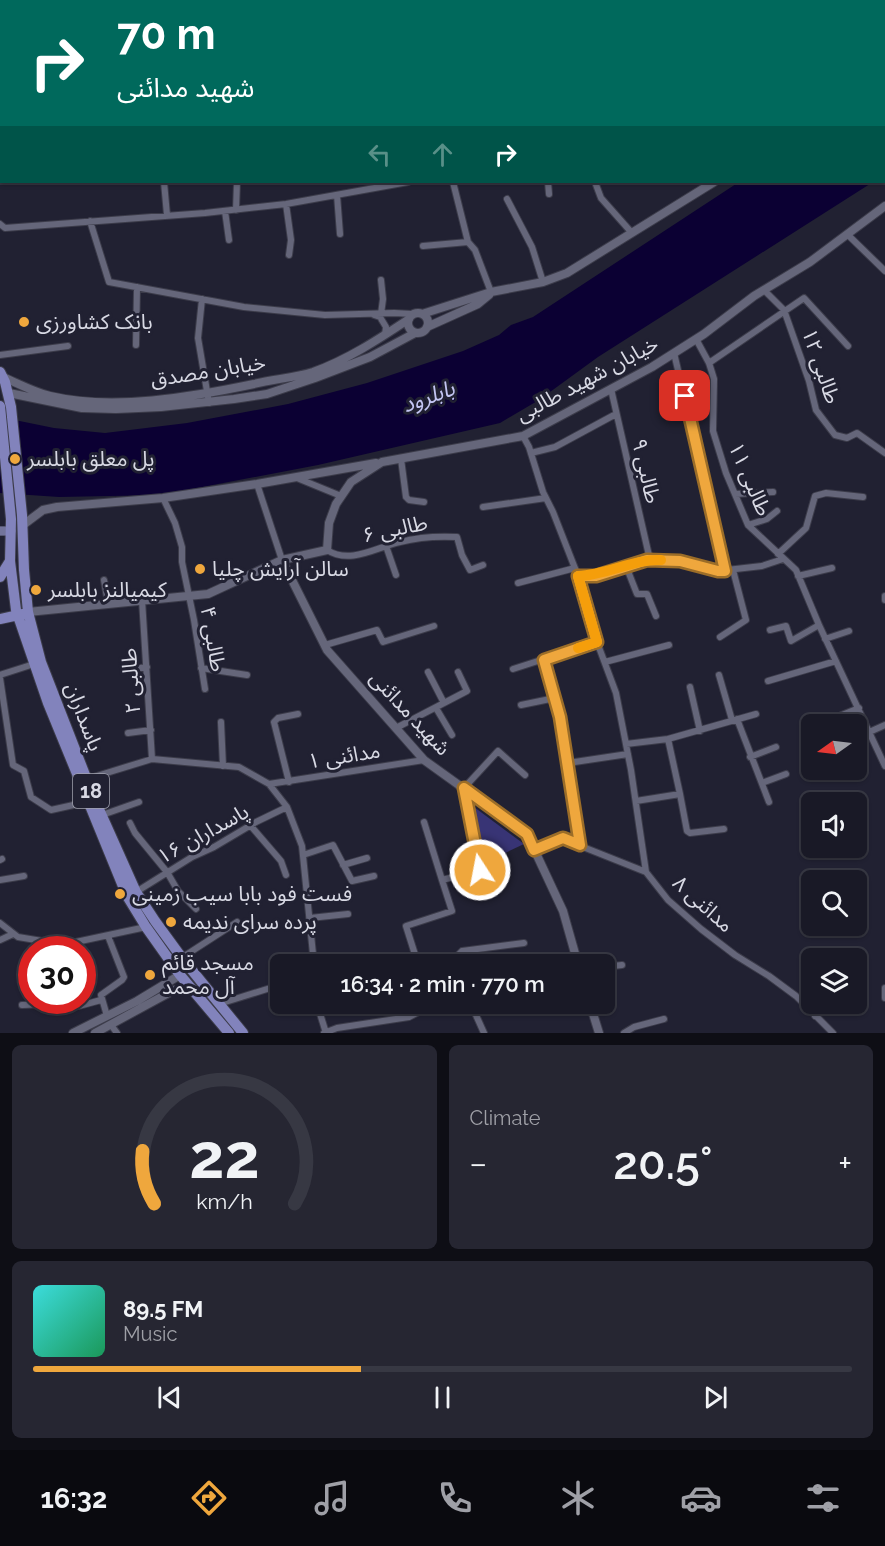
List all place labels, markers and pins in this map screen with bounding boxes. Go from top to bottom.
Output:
place label: بانک کشاورزی [36,309,153,334]
marker: بانک کشاورزی [17,315,31,329]
pin [659,370,710,421]
place label: پل معلق بابلسر [26,446,154,472]
marker: پل معلق بابلسر [8,452,22,466]
place label: سالن آرایش چلیا [212,556,349,582]
marker: سالن آرایش چلیا [193,562,207,576]
place label: کیمیالنز بابلسر [47,577,167,602]
marker: کیمیالنز بابلسر [29,583,43,597]
place label: فست فود بابا سیب زمینی [132,881,352,906]
marker: فست فود بابا سیب زمینی [113,887,127,901]
place label: پرده سرای ندیمه [183,909,317,935]
marker: پرده سرای ندیمه [164,915,178,929]
place label: مسجد قائم آل محمد [162,950,254,999]
marker: مسجد قائم آل محمد [143,968,157,982]

